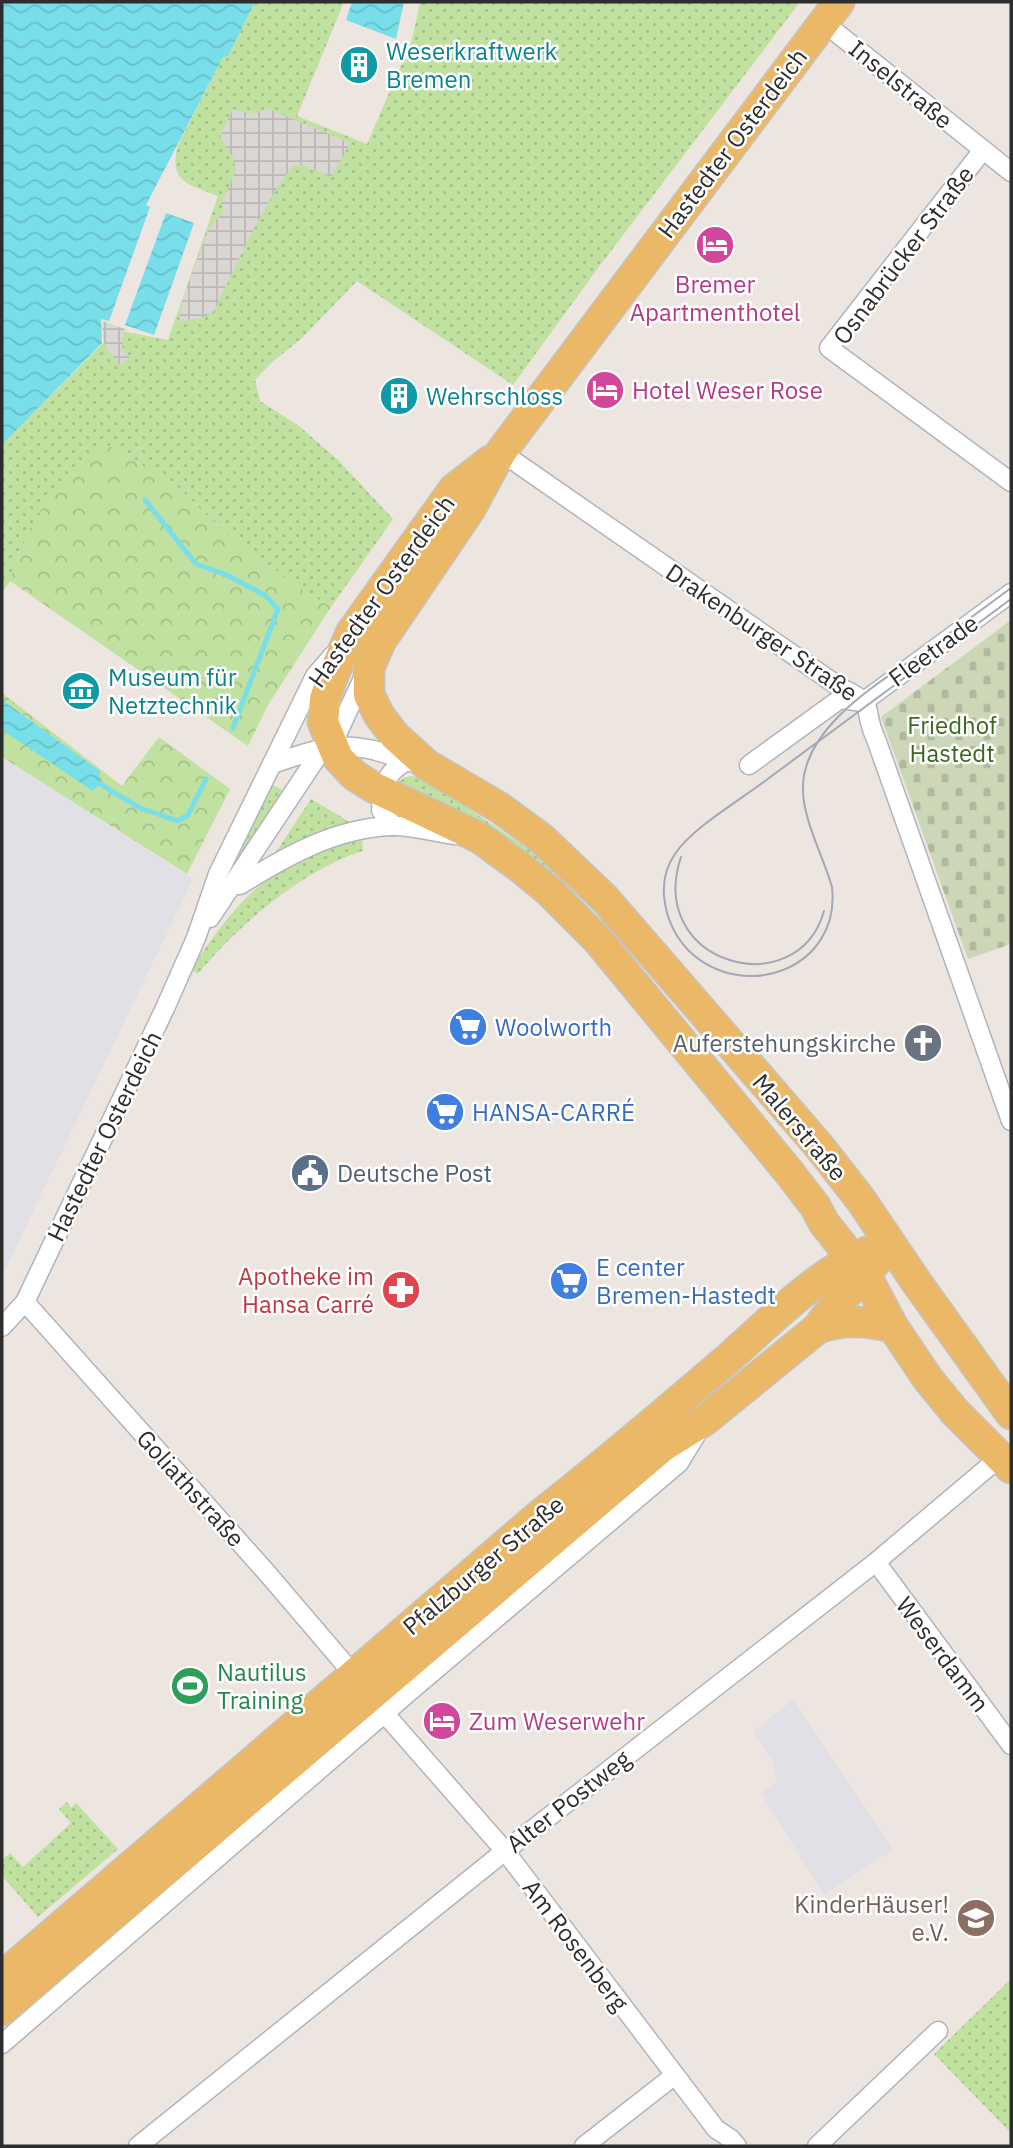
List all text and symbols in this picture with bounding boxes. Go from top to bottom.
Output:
street label: Inselstraße [842,32,960,136]
place label: Weserkraftwerk Bremen [386,35,558,95]
street label: Hastedter Osterdeich [650,41,814,245]
building icon: Weserkraftwerk Bremen [338,44,380,86]
street label: Osnabrücker Straße [825,159,981,351]
hotel icon: Bremer Apartmenthotel [694,224,736,266]
place label: Bremer Apartmenthotel [630,268,800,328]
hotel icon: Hotel Weser Rose [584,369,626,411]
place label: Hotel Weser Rose [632,374,823,406]
building icon: Wehrschloss [378,375,420,417]
place label: Wehrschloss [426,380,563,412]
street label: Hastedter Osterdeich [300,488,462,694]
street label: Drakenburger Straße [660,556,864,708]
street label: Fleetrade [882,607,984,693]
place label: Museum für Netztechnik [108,661,238,721]
museum icon: Museum für Netztechnik [60,670,102,712]
park label: Friedhof Hastedt [907,709,997,769]
supermarket icon: Woolworth [447,1006,489,1048]
place label: Woolworth [495,1011,612,1043]
church icon: Auferstehungskirche [902,1022,944,1064]
street label: Hastedter Osterdeich [39,1026,169,1246]
place label: Auferstehungskirche [673,1027,896,1059]
street label: Malerstraße [746,1067,854,1187]
supermarket icon: HANSA-CARRÉ [424,1091,466,1133]
place label: HANSA-CARRÉ [472,1096,635,1128]
public building icon: Deutsche Post [289,1152,331,1194]
place label: Deutsche Post [337,1157,492,1189]
place label: E center Bremen-Hastedt [596,1251,776,1311]
place label: Apotheke im Hansa Carré [238,1260,374,1320]
supermarket icon: E center Bremen-Hastedt [548,1260,590,1302]
pharmacy icon: Apotheke im Hansa Carré [380,1269,422,1311]
street label: Goliathstraße [130,1422,252,1554]
street label: Pfalzburger Straße [396,1488,570,1642]
street label: Weserdamm [889,1590,997,1718]
place label: Nautilus Training [217,1656,307,1716]
sports icon: Nautilus Training [169,1665,211,1707]
hotel icon: Zum Weserwehr [421,1700,463,1742]
place label: Zum Weserwehr [469,1705,645,1737]
street label: Alter Postweg [499,1742,637,1860]
street label: Am Rosenberg [516,1873,636,2018]
place label: KinderHäuser! e.V. [794,1888,949,1948]
school or university icon: KinderHäuser! e.V. [955,1897,997,1939]

